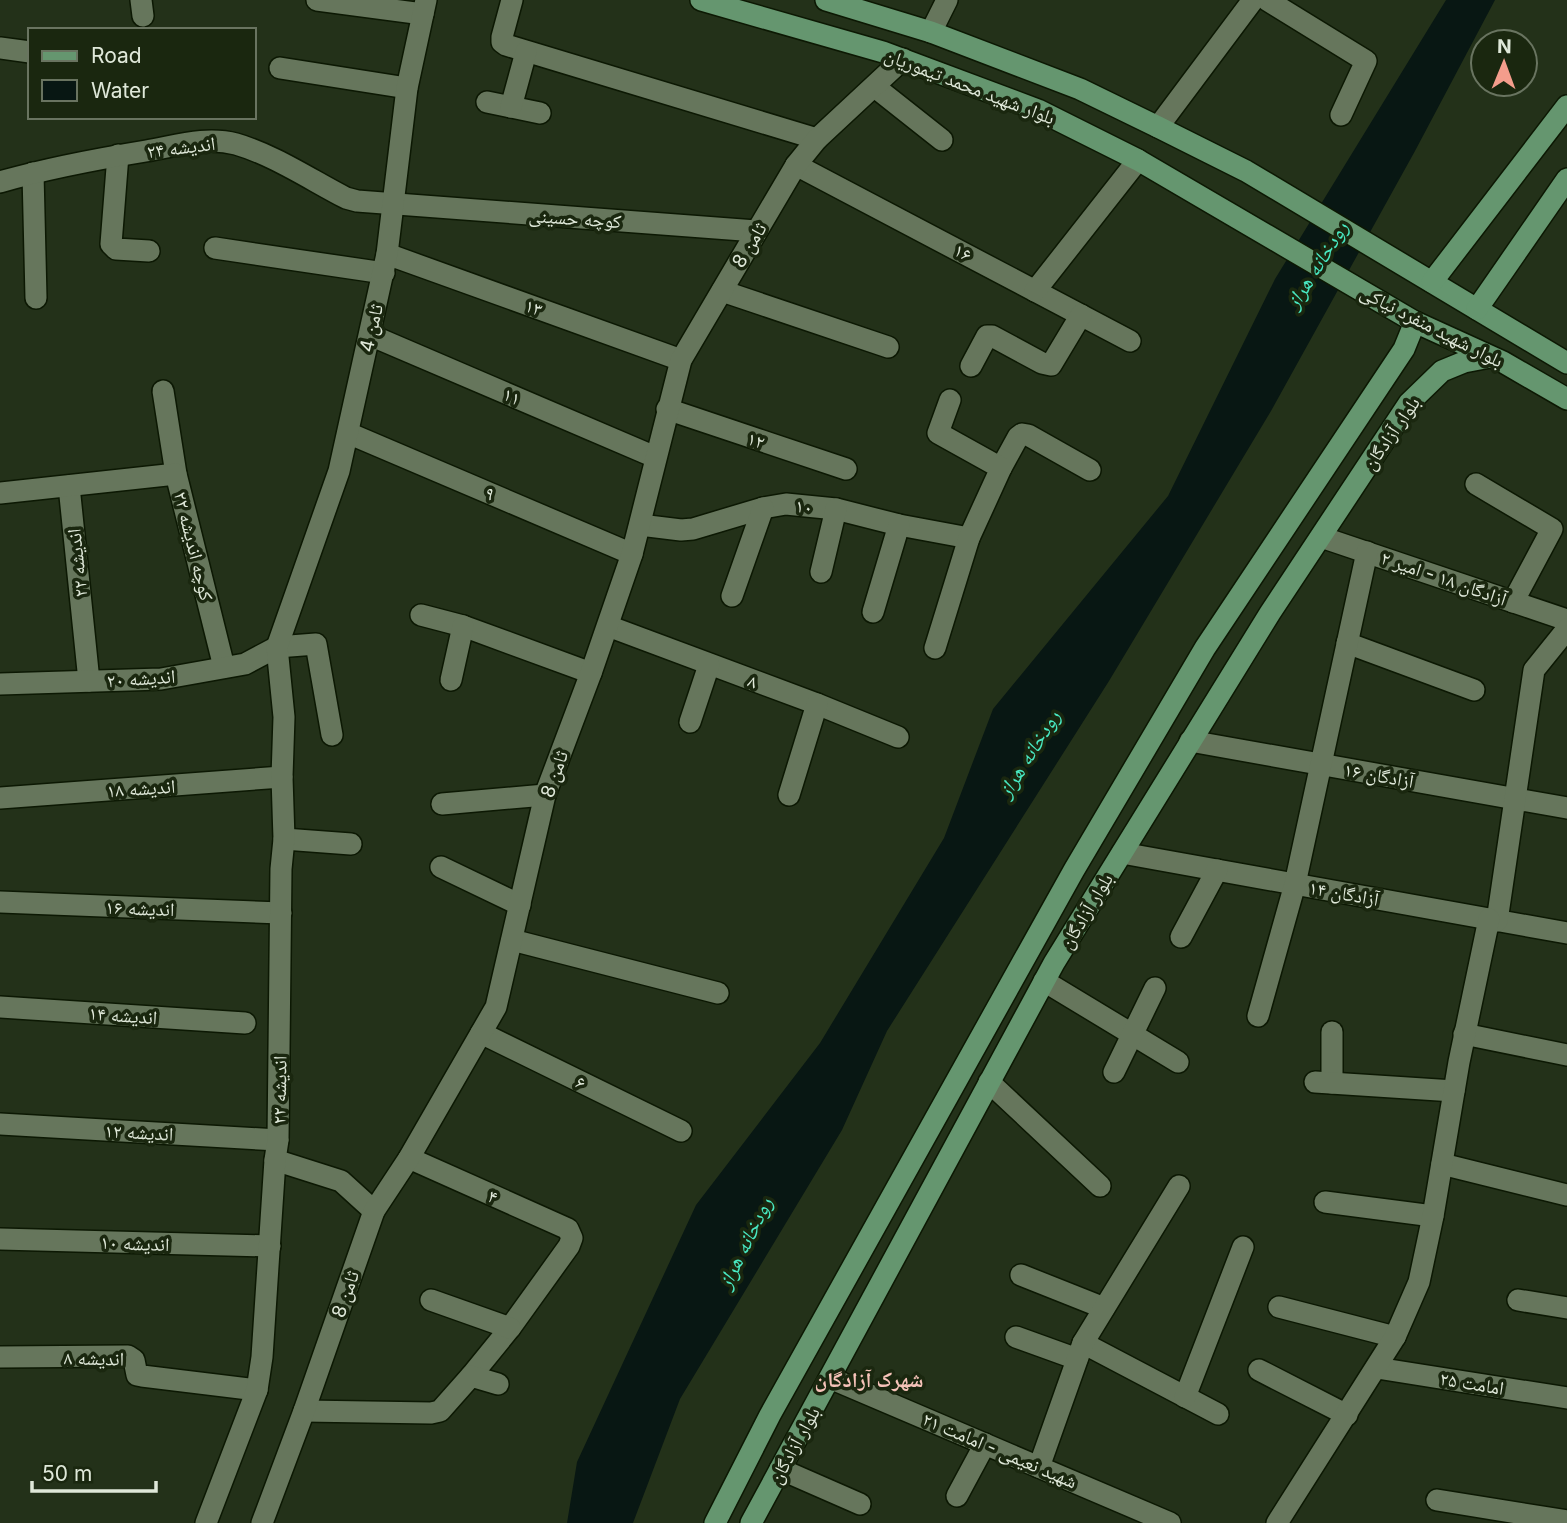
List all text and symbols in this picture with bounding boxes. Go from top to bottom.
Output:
legend [28,28,256,119]
north arrow [1469,28,1539,98]
text: N [1497,35,1512,58]
text: Road [91,43,142,68]
street label: بلوار شهید محمد تیموریان [882,43,1058,130]
text: Water [91,78,149,103]
street label: اندیشه ۲۴ [145,132,217,163]
street label: کوچه حسینی [528,204,622,233]
water label: رودخانه هراز [1279,216,1353,315]
street label: ثامن 8 [727,219,772,272]
street label: ۱۶ [950,238,976,267]
street label: بلوار شهید منفرد نیاکی [1357,281,1507,372]
street label: ۱۳ [522,294,546,321]
street label: ثامن 4 [355,302,388,354]
street label: ۱۱ [499,383,524,410]
street label: بلوار آزادگان [1358,392,1425,474]
street label: ۱۲ [744,427,768,454]
street label: ۹ [481,481,498,506]
street label: کوچه اندیشه ۲۲ [169,489,218,603]
street label: ۱۰ [794,494,814,519]
street label: اندیشه ۲۲ [62,527,93,598]
street label: آزادگان ۱۸ - امیر ۲ [1378,546,1511,611]
street label: اندیشه ۲۰ [106,665,176,692]
street label: ۸ [745,669,761,694]
water label: رودخانه هراز [991,705,1065,804]
street label: ثامن 8 [536,748,573,801]
street label: آزادگان ۱۶ [1342,758,1417,793]
street label: اندیشه ۱۸ [106,775,176,802]
street label: بلوار آزادگان [1055,869,1118,953]
street label: آزادگان ۱۴ [1307,876,1382,911]
street label: اندیشه ۱۶ [105,896,175,921]
street label: اندیشه ۱۴ [88,1002,158,1029]
street label: اندیشه ۲۲ [267,1055,292,1125]
street label: ۶ [572,1070,590,1095]
street label: اندیشه ۱۲ [104,1119,174,1146]
street label: ۴ [484,1184,501,1209]
water label: رودخانه هراز [711,1193,777,1294]
street label: اندیشه ۱۰ [100,1231,170,1256]
street label: ثامن 8 [327,1268,364,1321]
street label: اندیشه ۸ [64,1346,124,1371]
district label: شهرک آزادگان [815,1367,923,1392]
street label: امامت ۲۵ [1438,1367,1506,1400]
street label: بلوار آزادگان [764,1403,825,1488]
street label: شهید نعیمی - امامت ۲۱ [919,1407,1081,1493]
scale bar [32,1450,156,1494]
text: 50 m [42,1461,92,1486]

